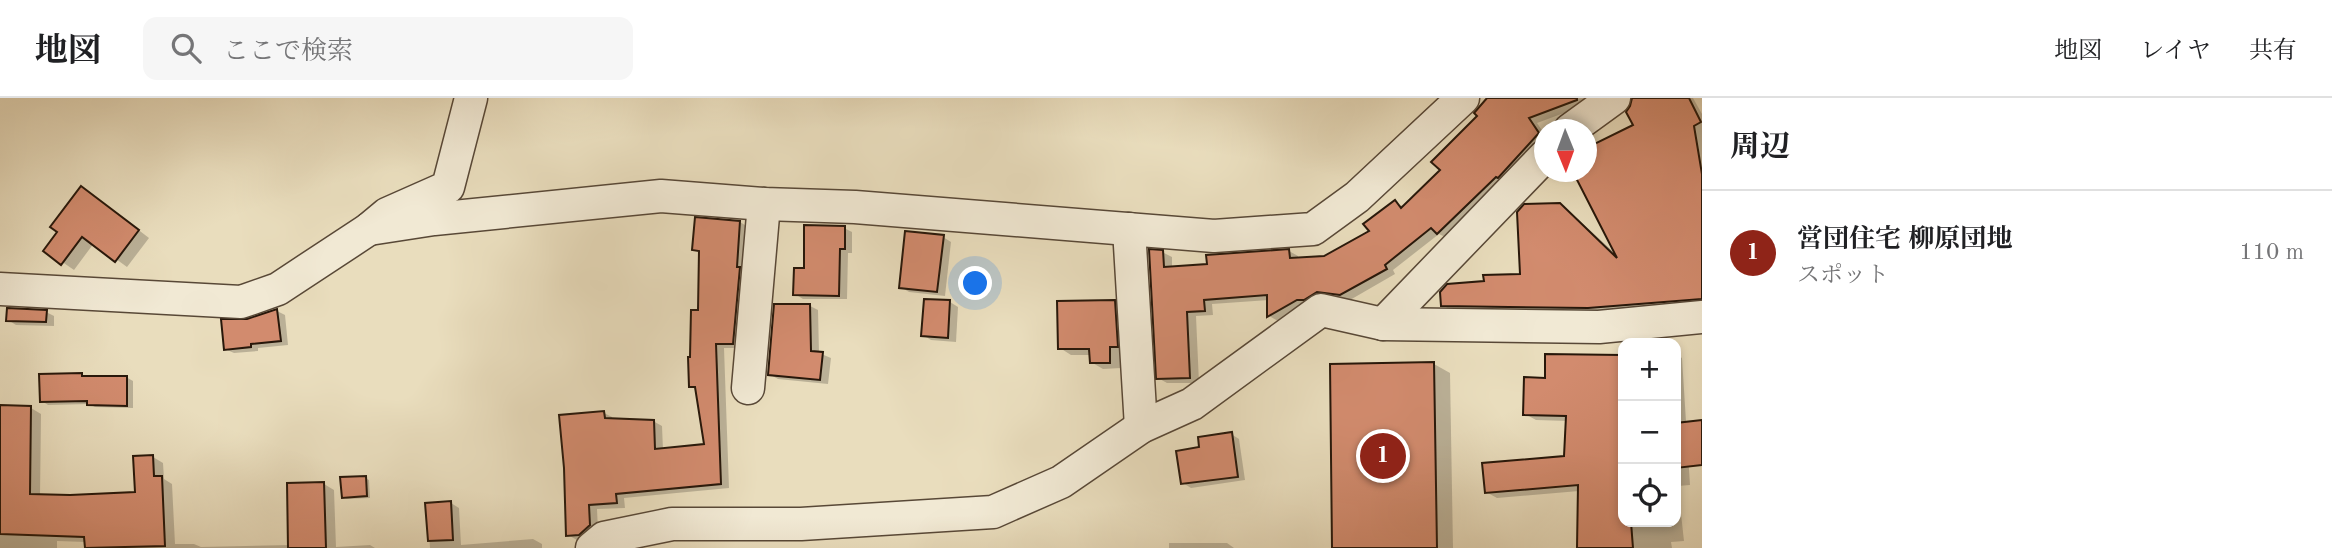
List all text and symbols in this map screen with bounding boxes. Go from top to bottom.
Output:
search box [143,17,633,80]
icon: search [167,29,205,67]
text: 地図 [35,36,101,69]
text: ここで検索 [223,39,353,65]
text: 地図 [2054,40,2102,64]
text: レイヤ [2140,40,2211,64]
text: 共有 [2249,40,2297,64]
north arrow [1534,119,1597,182]
text: 周辺 [1730,133,1790,163]
text: 営団住宅 柳原団地 [1797,227,2012,253]
text: 1 [1746,241,1760,264]
text: 110 m [2239,241,2304,264]
text: スポット [1797,264,1889,287]
your location [958,266,992,300]
map controls [1618,338,1681,527]
button: + [1618,338,1681,401]
button: − [1618,401,1681,464]
pin: 1 [1360,430,1406,482]
button: locate [1618,464,1681,527]

